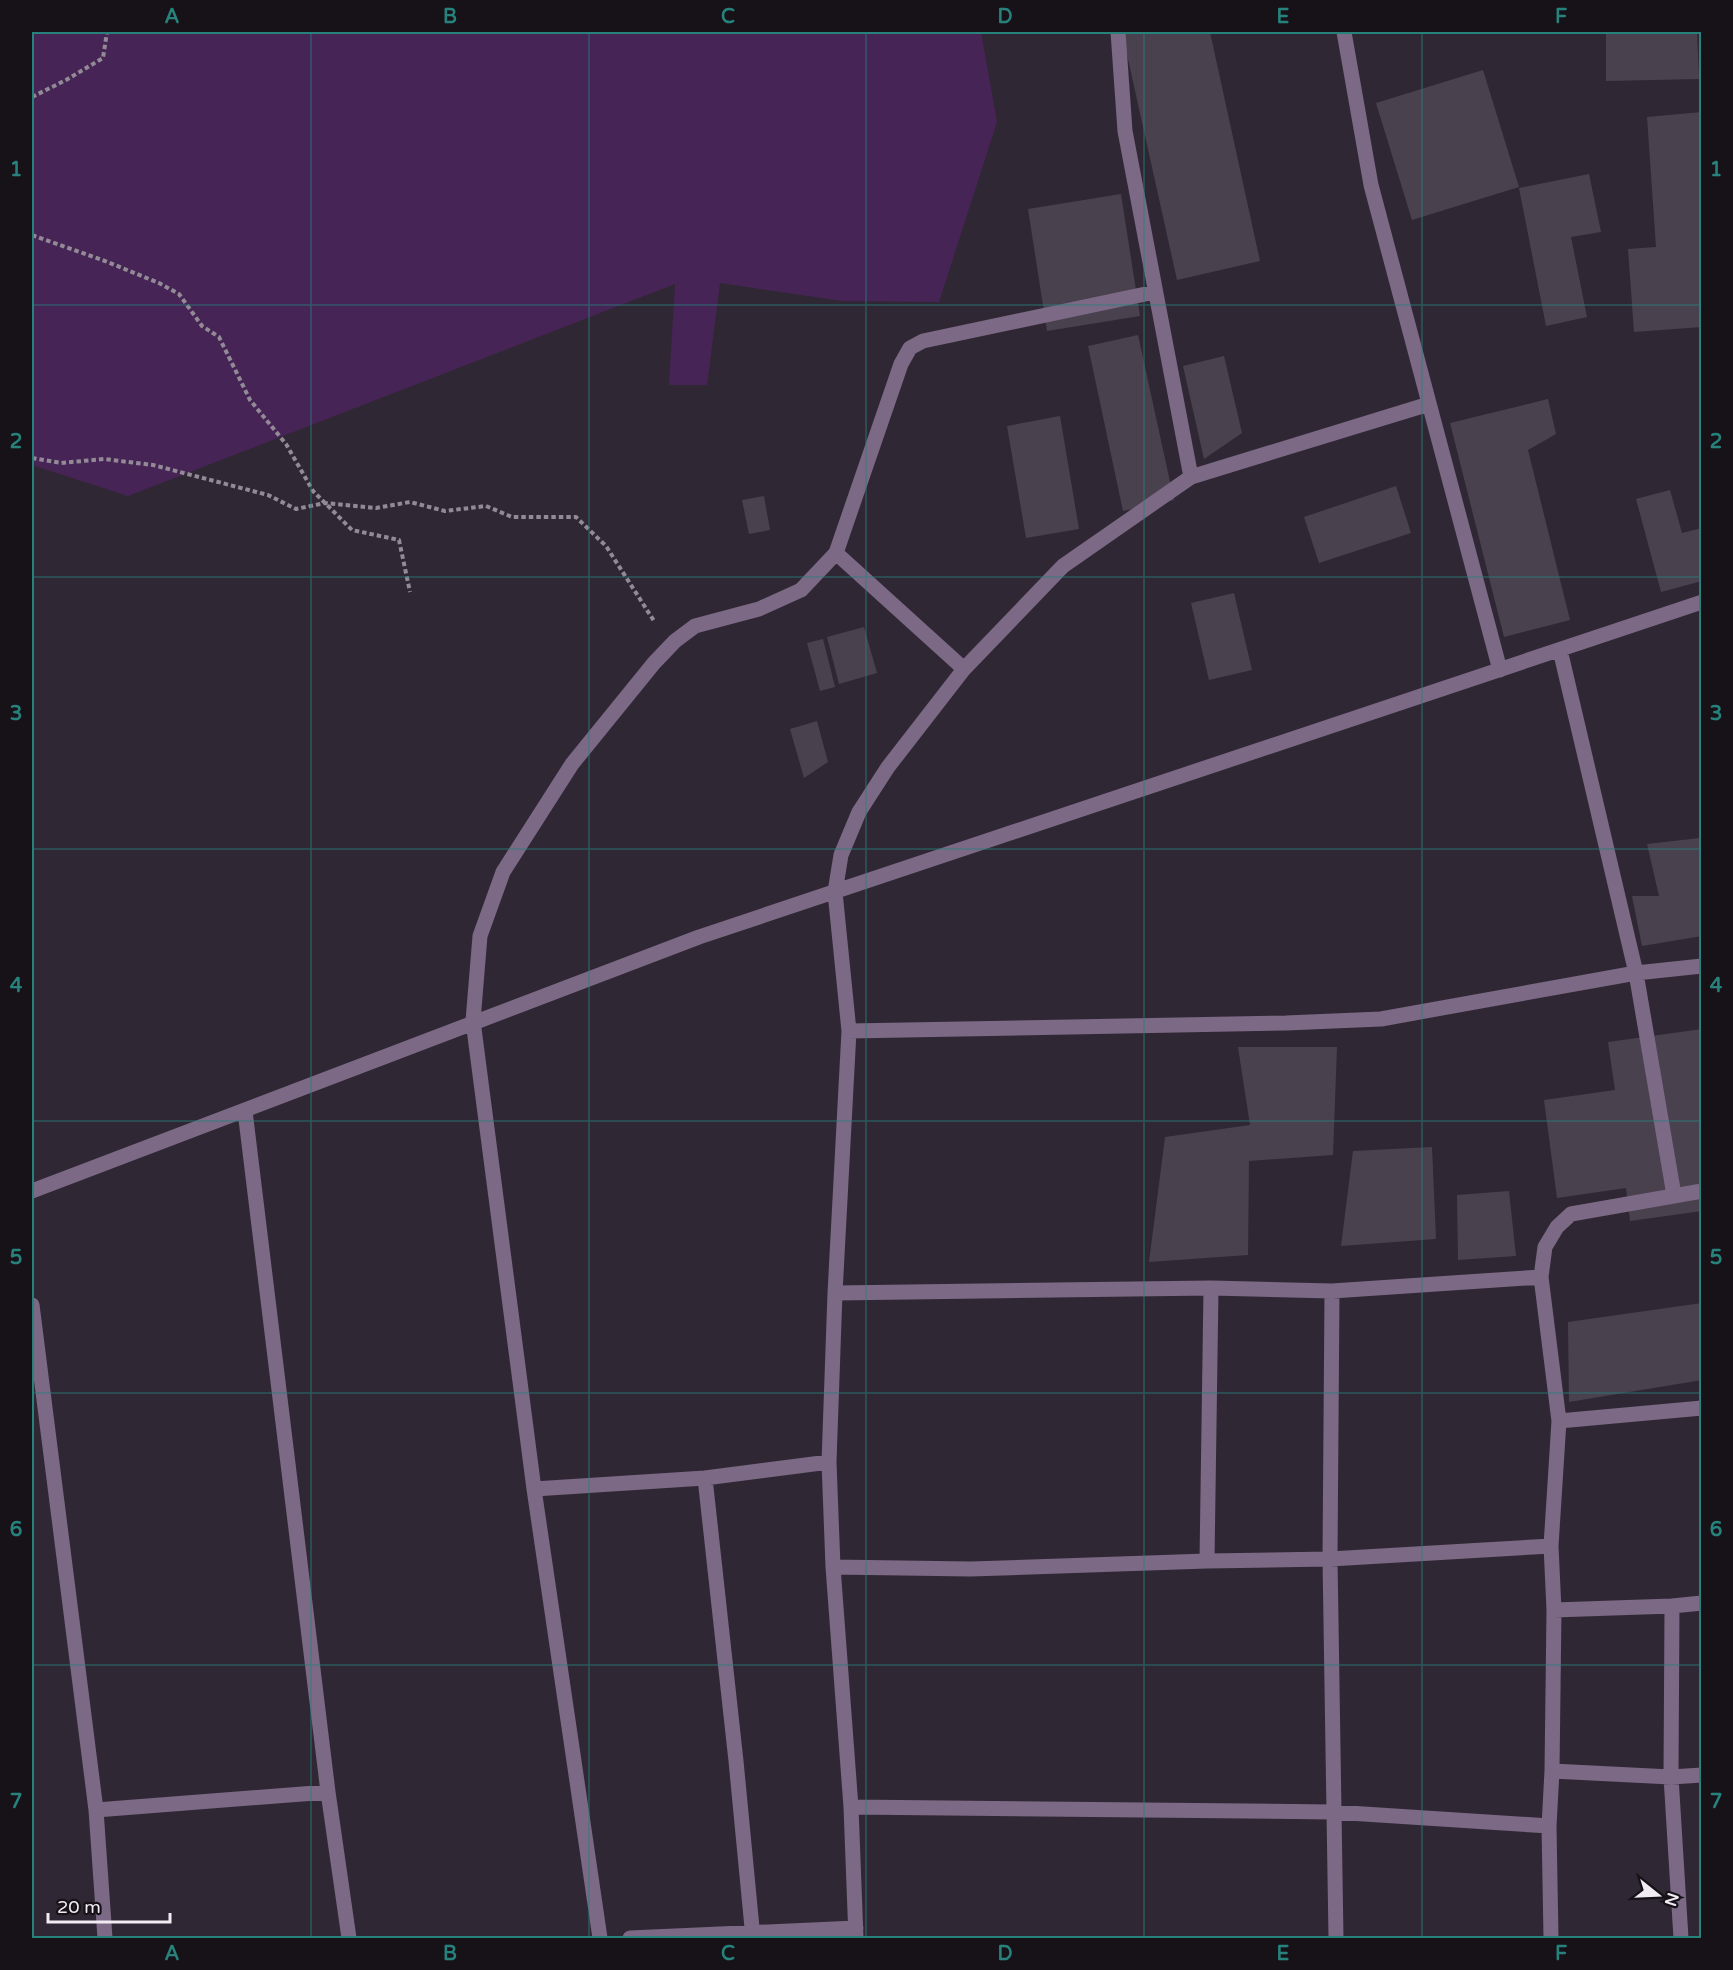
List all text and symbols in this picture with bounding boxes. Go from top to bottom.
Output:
text: A [165,5,180,29]
text: B [443,5,457,29]
text: C [721,5,735,29]
text: D [997,5,1013,29]
text: E [1277,5,1290,29]
text: F [1555,5,1567,29]
text: 1 [10,158,22,182]
text: 1 [1710,158,1722,182]
text: 2 [10,430,22,454]
text: 2 [1710,430,1722,454]
text: 3 [10,702,22,726]
text: 3 [1710,702,1722,726]
text: 4 [10,974,23,998]
text: 4 [1710,974,1723,998]
text: 5 [10,1246,22,1270]
text: 5 [1710,1246,1722,1270]
text: 6 [10,1518,22,1542]
text: 6 [1710,1518,1722,1542]
text: 7 [10,1790,22,1814]
text: 7 [1710,1790,1722,1814]
north arrow [1628,1865,1688,1925]
scale bar [48,1886,170,1924]
text: N [1660,1890,1683,1909]
text: 20 m [57,1896,101,1918]
text: A [165,1942,180,1966]
text: B [443,1942,457,1966]
text: C [721,1942,735,1966]
text: D [997,1942,1013,1966]
text: E [1277,1942,1290,1966]
text: F [1555,1942,1567,1966]

